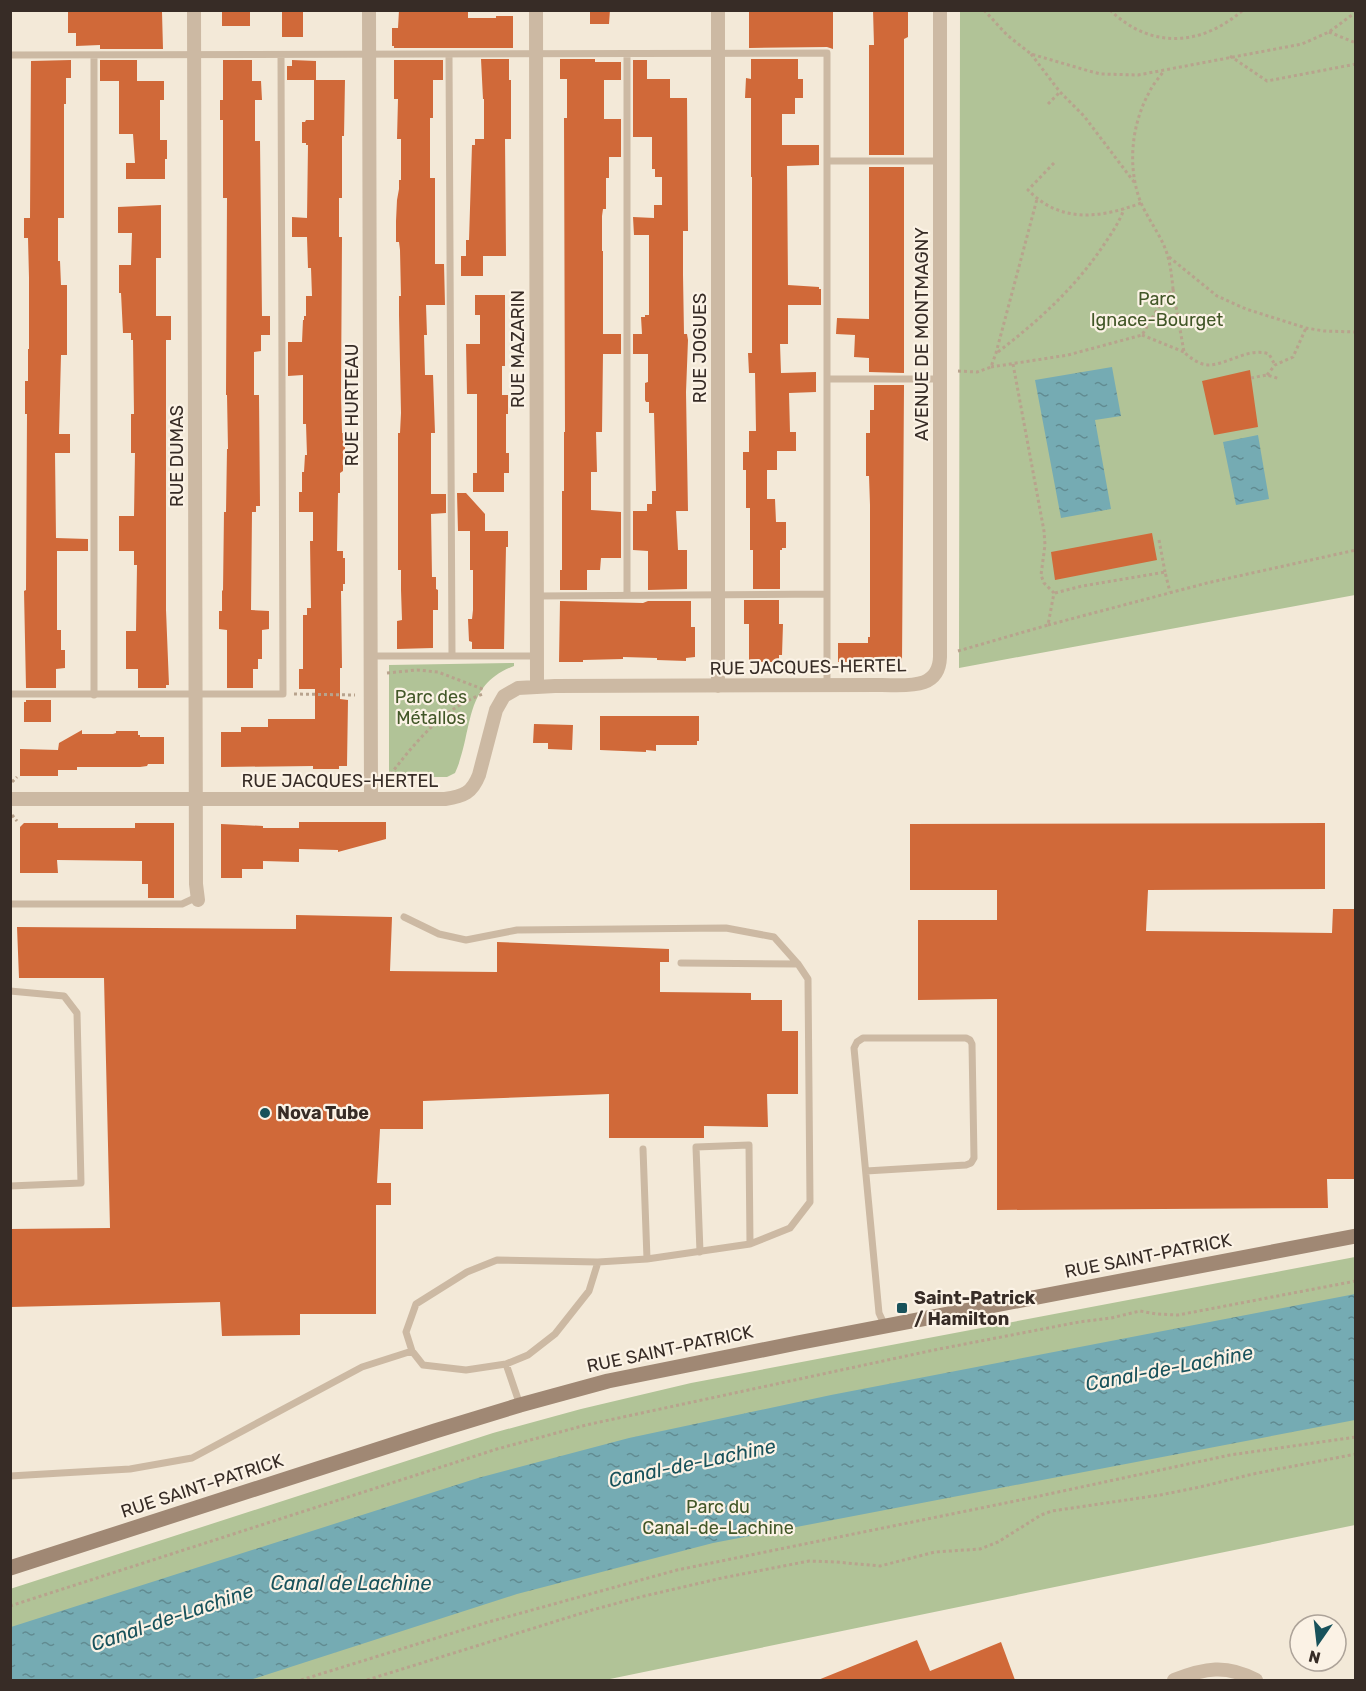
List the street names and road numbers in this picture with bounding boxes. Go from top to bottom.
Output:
street label: AVENUE DE MONTMAGNY [911,227,933,441]
street label: RUE MAZARIN [507,290,529,408]
street label: RUE JOGUES [689,293,711,403]
street label: RUE HURTEAU [341,344,363,466]
street label: RUE DUMAS [166,405,188,507]
street label: RUE JACQUES-HERTEL [709,654,907,680]
street label: RUE JACQUES-HERTEL [242,770,438,792]
street label: RUE SAINT-PATRICK [1063,1229,1233,1283]
street label: RUE SAINT-PATRICK [585,1321,755,1377]
street label: RUE SAINT-PATRICK [118,1449,286,1523]

